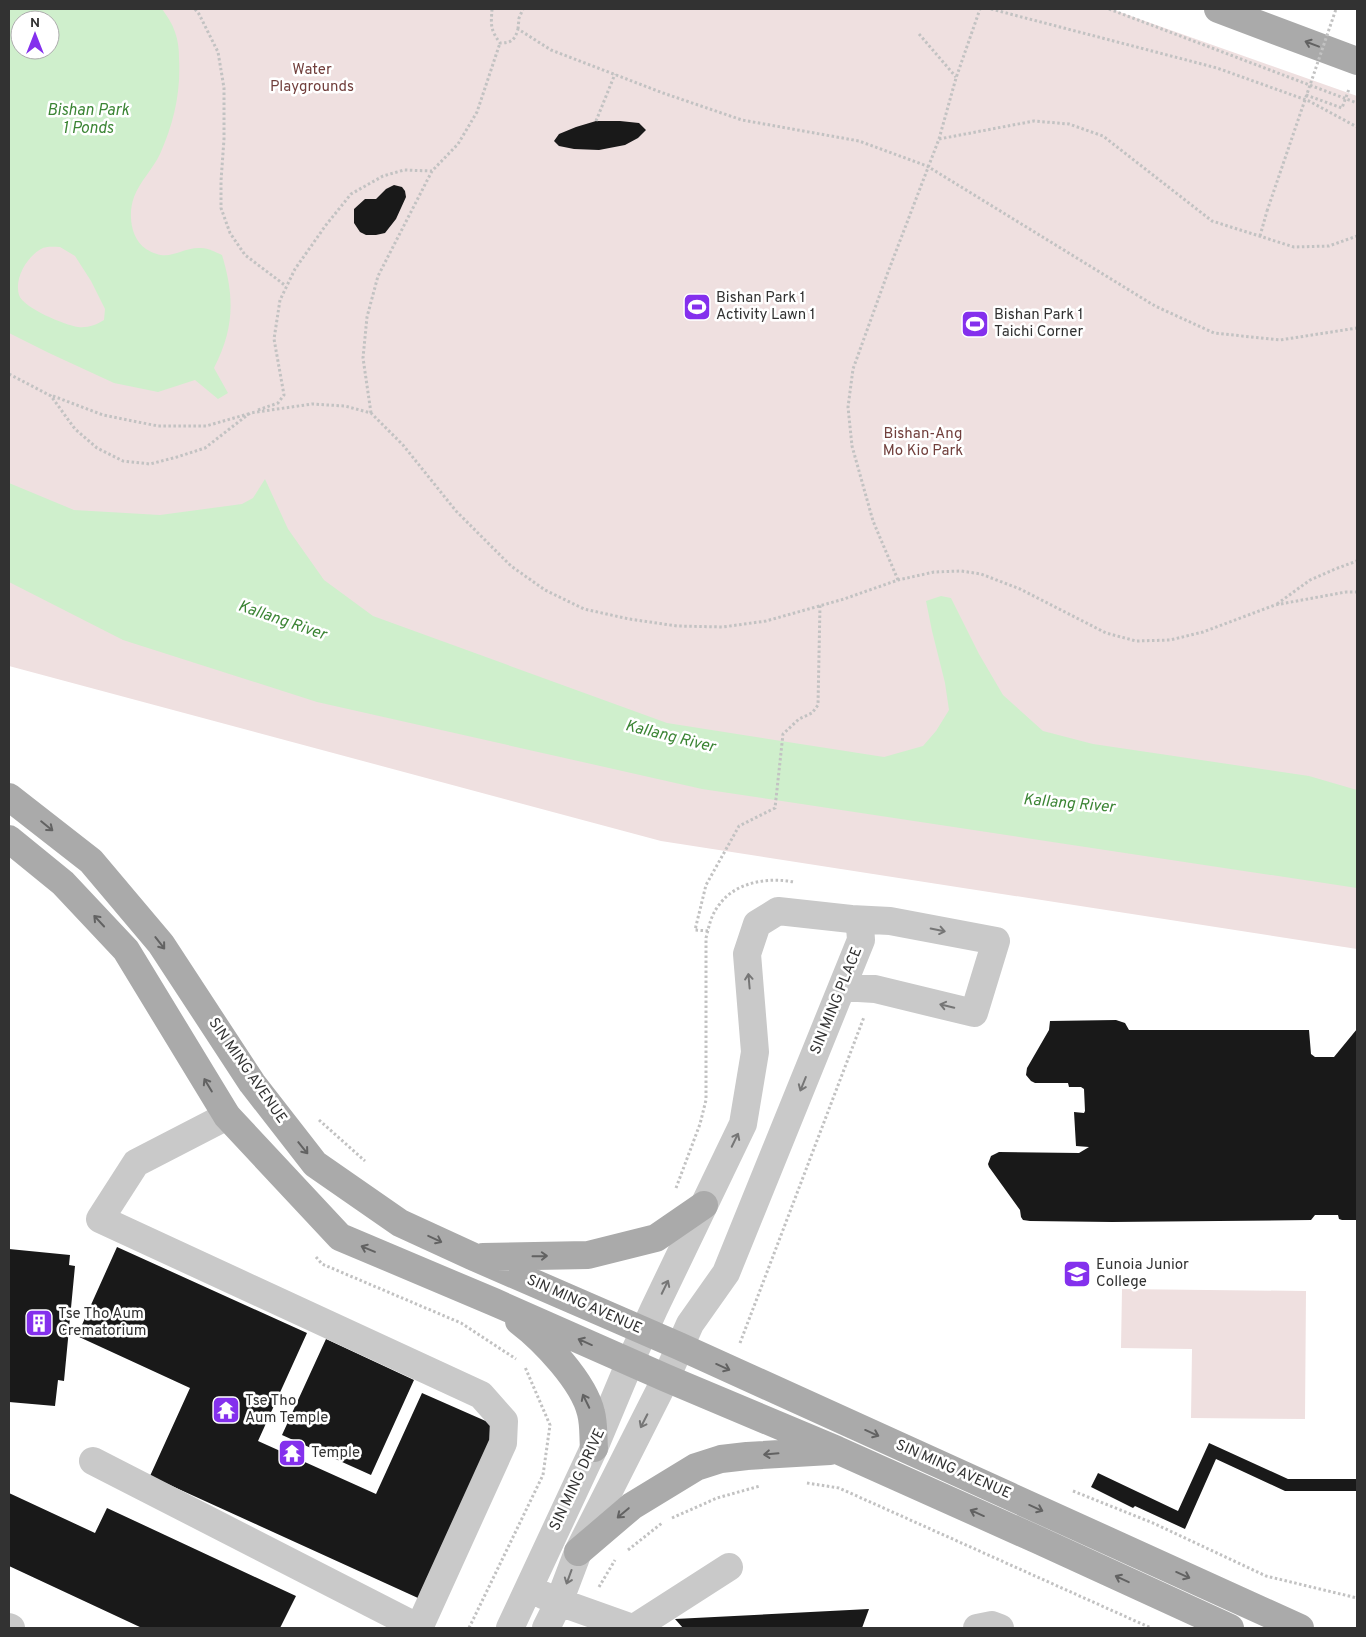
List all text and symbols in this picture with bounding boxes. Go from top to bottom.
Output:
north arrow [10,10,60,60]
text: N [30,15,40,32]
one-way arrow [1304,39,1320,48]
park label: Water Playgrounds [270,61,354,97]
water label: Bishan Park 1 Ponds [47,101,130,139]
place label: Bishan Park 1 Activity Lawn 1 [716,289,815,325]
sports icon: Bishan Park 1 Activity Lawn 1 [682,292,712,322]
place label: Bishan Park 1 Taichi Corner [994,306,1083,342]
sports icon: Bishan Park 1 Taichi Corner [960,309,990,339]
park label: Bishan-Ang Mo Kio Park [883,425,963,461]
water label: Kallang River [235,597,331,646]
water label: Kallang River [623,716,719,758]
water label: Kallang River [1022,790,1118,818]
one-way arrow [40,821,53,832]
one-way arrow [93,915,105,927]
one-way arrow [930,925,946,935]
one-way arrow [154,936,165,949]
street label: SIN MING PLACE [807,945,867,1057]
one-way arrow [744,973,754,989]
one-way arrow [939,1001,955,1010]
street label: SIN MING AVENUE [204,1015,290,1127]
one-way arrow [797,1076,807,1091]
one-way arrow [203,1078,213,1092]
one-way arrow [731,1133,741,1148]
one-way arrow [297,1141,308,1154]
one-way arrow [427,1235,442,1244]
one-way arrow [361,1244,376,1253]
one-way arrow [532,1251,548,1261]
place label: Eunoia Junior College [1096,1256,1189,1292]
school or university icon: Eunoia Junior College [1062,1259,1092,1289]
street label: SIN MING AVENUE [523,1271,645,1339]
one-way arrow [660,1280,670,1295]
place label: Tse Tho Aum Crematorium [58,1305,146,1341]
building icon: Tse Tho Aum Crematorium [24,1308,54,1338]
one-way arrow [578,1337,593,1347]
one-way arrow [715,1362,730,1372]
place label: Tse Tho Aum Temple [245,1392,328,1428]
one-way arrow [581,1393,591,1408]
temple icon: Tse Tho Aum Temple [211,1395,241,1425]
one-way arrow [639,1413,648,1428]
street label: SIN MING DRIVE [546,1426,610,1534]
one-way arrow [864,1429,879,1439]
street label: SIN MING AVENUE [892,1436,1014,1504]
temple icon: Temple [277,1438,307,1468]
place label: Temple [311,1444,360,1463]
one-way arrow [763,1449,779,1458]
one-way arrow [1028,1503,1043,1513]
one-way arrow [617,1507,630,1519]
one-way arrow [970,1507,985,1517]
one-way arrow [564,1569,573,1584]
one-way arrow [1175,1571,1190,1580]
one-way arrow [1115,1573,1130,1583]

